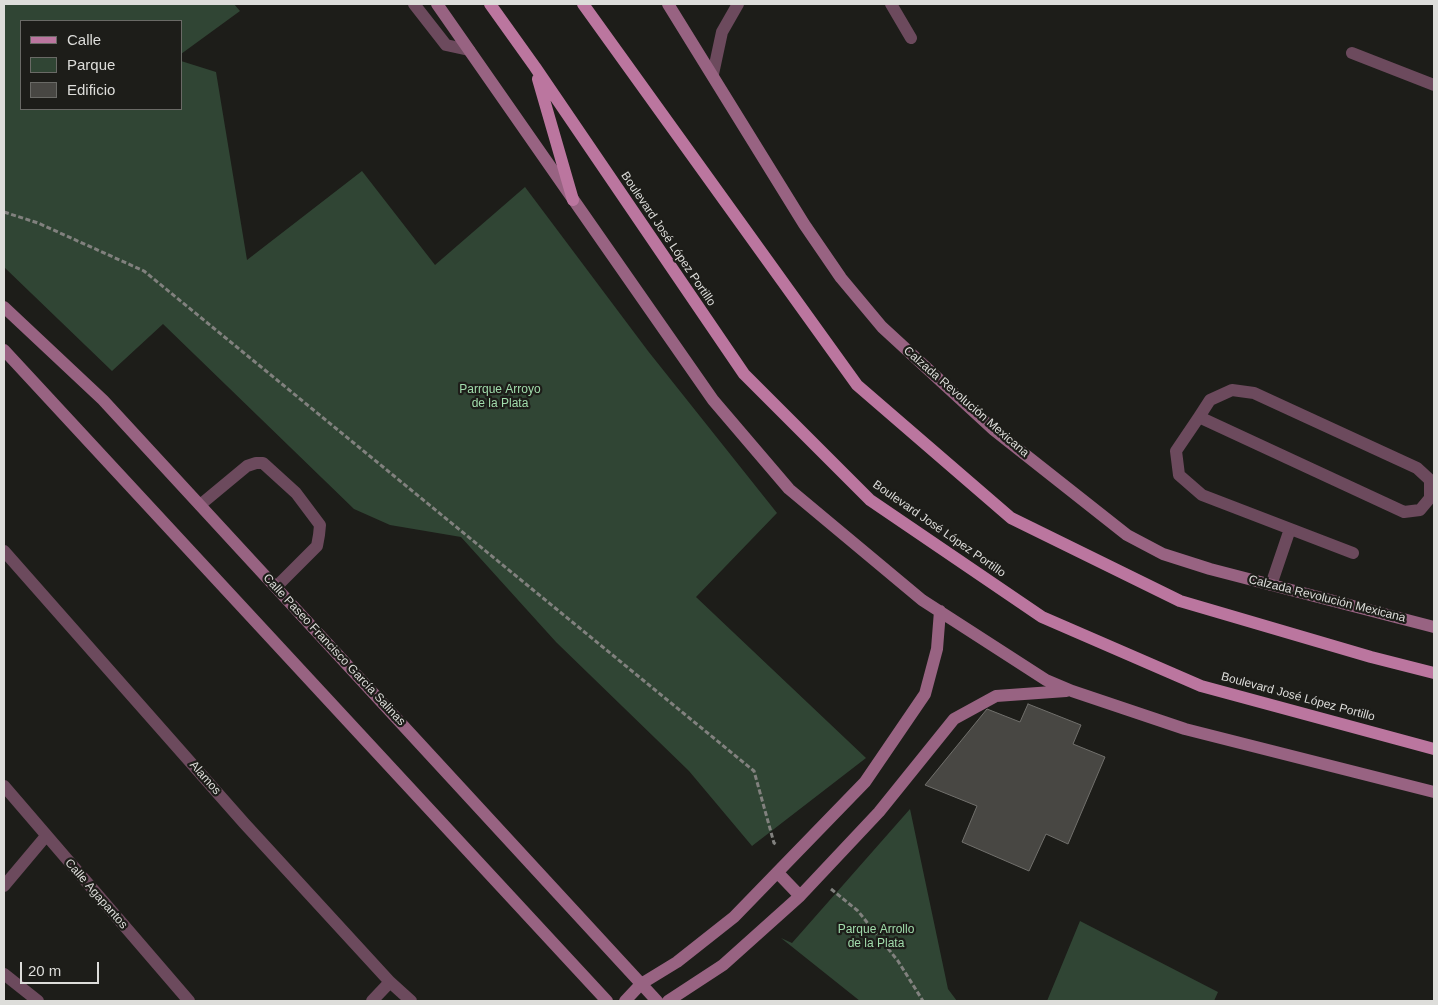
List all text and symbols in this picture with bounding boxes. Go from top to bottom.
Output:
legend [20,20,182,110]
text: Calle [67,31,101,48]
text: Parque [67,56,115,73]
text: Edificio [67,81,115,98]
street label: Boulevard José López Portillo [618,169,718,309]
street label: Calzada Revolución Mexicana [900,344,1032,460]
park label: Parrque Arroyo de la Plata [459,383,541,411]
street label: Boulevard José López Portillo [870,478,1008,580]
street label: Calle Paseo Francisco García Salinas [260,571,408,729]
street label: Calzada Revolución Mexicana [1247,572,1407,626]
street label: Boulevard José López Portillo [1219,670,1377,724]
street label: Alamos [186,758,224,798]
street label: Calle Agapantos [62,856,130,932]
park label: Parque Arrollo de la Plata [838,923,914,951]
scale bar [22,952,101,984]
text: 20 m [28,962,61,979]

